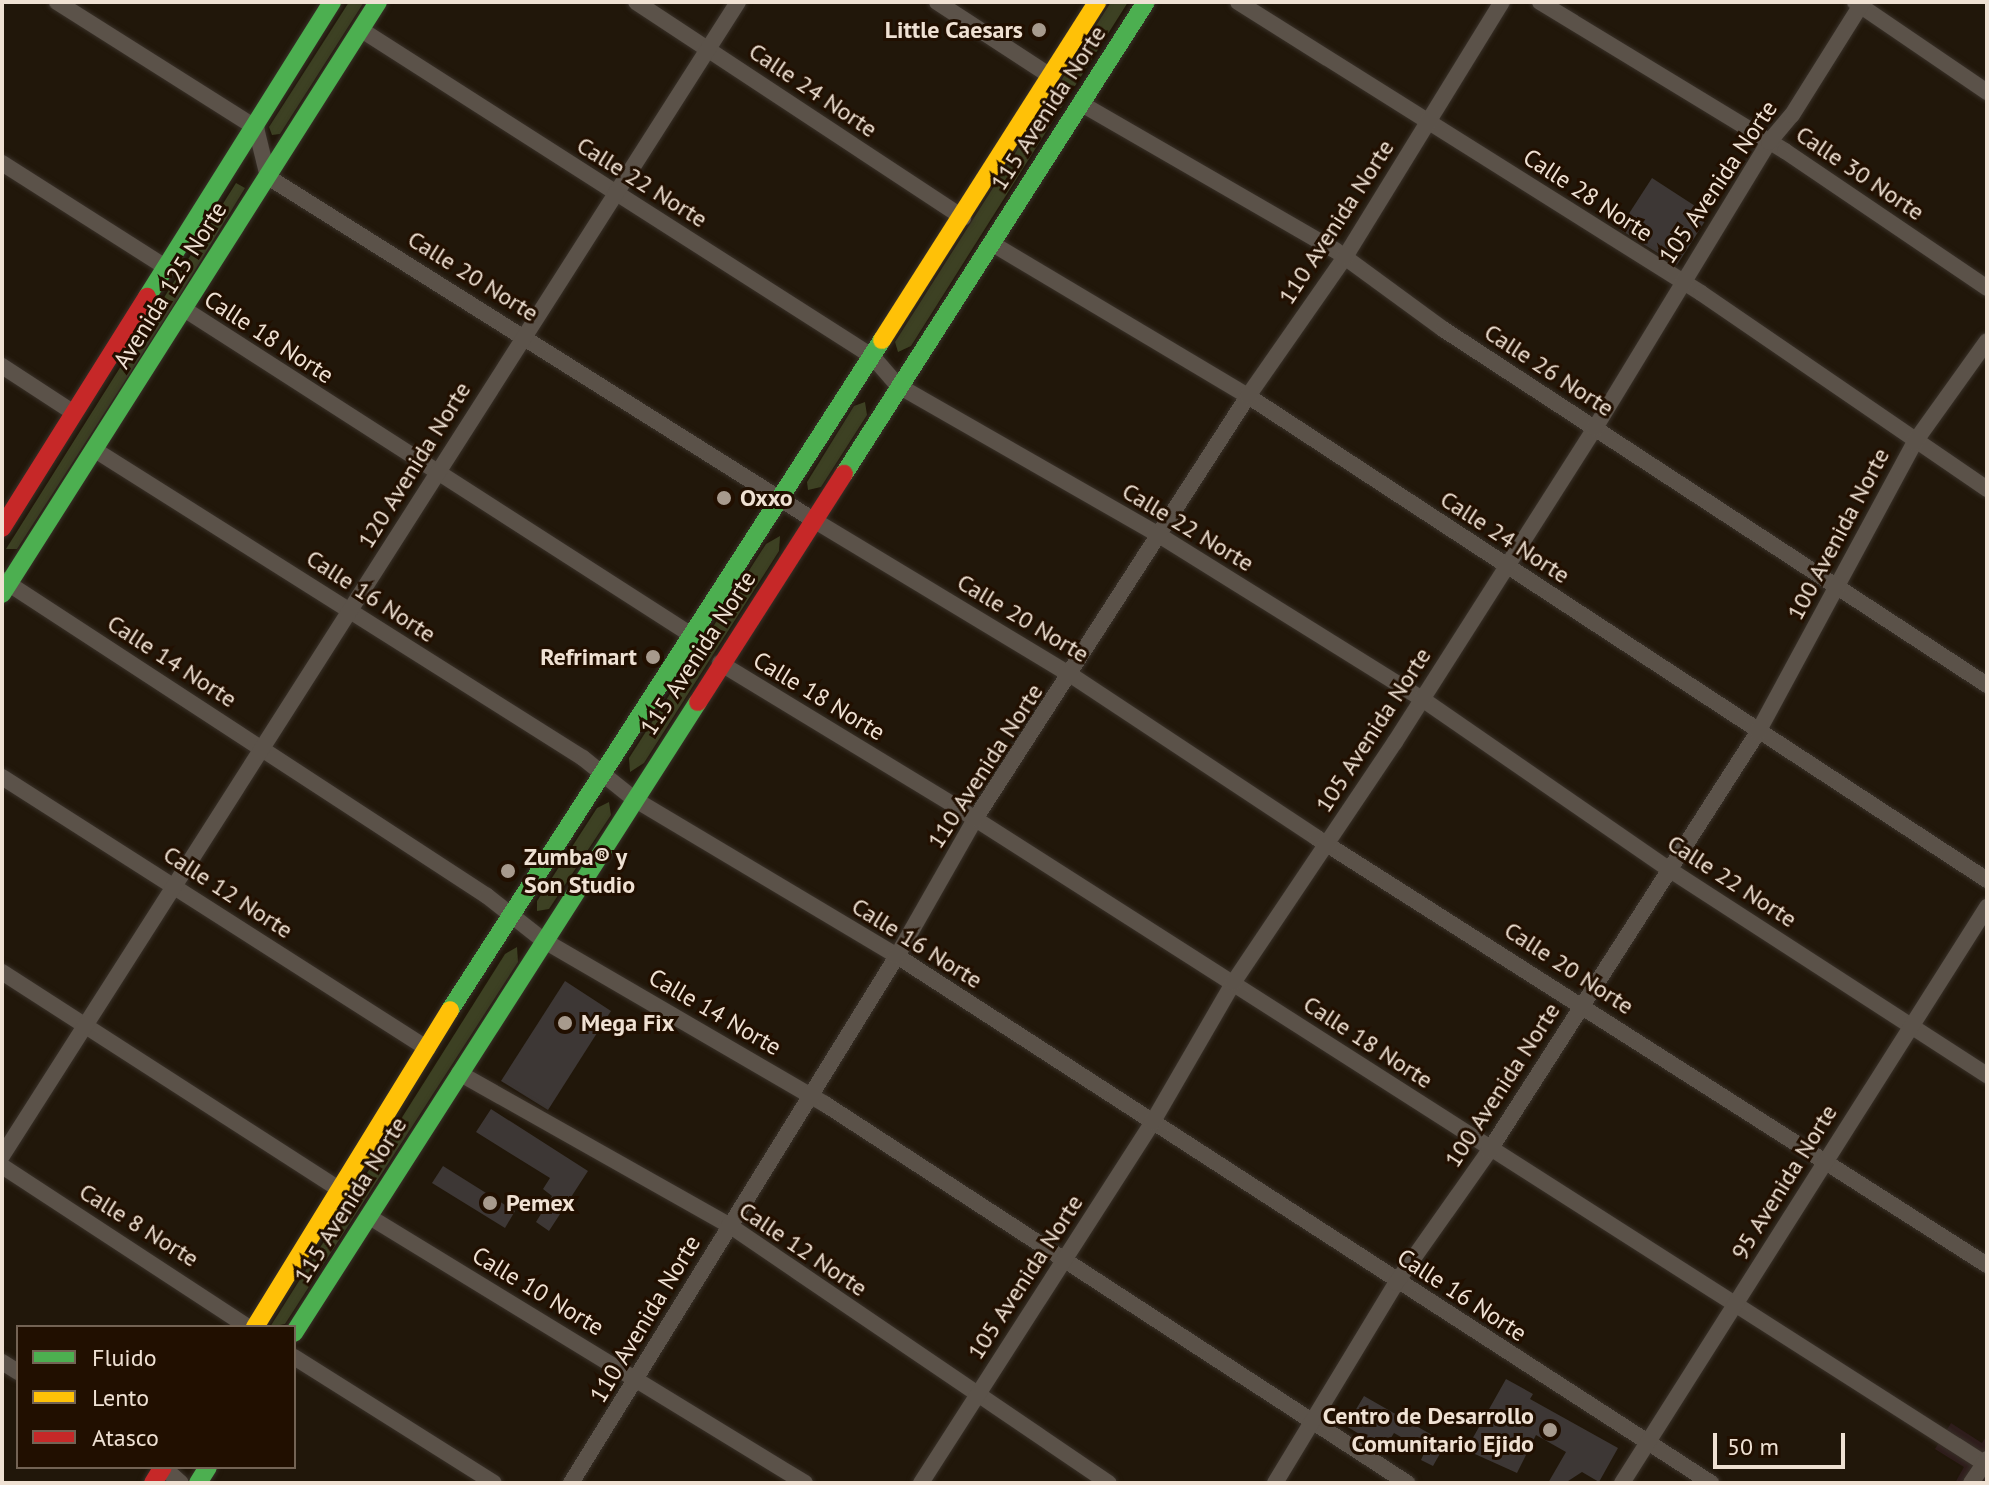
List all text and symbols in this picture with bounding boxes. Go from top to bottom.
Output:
place label: Little Caesars [884,16,1023,44]
street label: 115 Avenida Norte [984,20,1112,196]
marker: Little Caesars [1030,21,1048,39]
street label: Calle 24 Norte [743,37,883,143]
street label: 105 Avenida Norte [1653,95,1783,269]
street label: Calle 30 Norte [1790,120,1930,226]
street label: Calle 22 Norte [571,130,713,234]
street label: 110 Avenida Norte [1272,134,1400,310]
street label: Calle 28 Norte [1518,143,1658,247]
street label: Avenida 125 Norte [107,196,233,374]
street label: Calle 20 Norte [402,224,544,328]
street label: Calle 18 Norte [199,285,339,389]
street label: Calle 26 Norte [1479,318,1619,422]
street label: 120 Avenida Norte [351,376,477,554]
street label: 100 Avenida Norte [1780,443,1896,625]
street label: Calle 22 Norte [1117,476,1259,578]
place label: Oxxo [740,484,793,512]
street label: Calle 24 Norte [1435,485,1575,589]
marker: Oxxo [715,489,733,507]
street label: Calle 16 Norte [301,544,441,648]
street label: 115 Avenida Norte [634,565,762,741]
street label: Calle 20 Norte [952,567,1094,669]
street label: Calle 14 Norte [102,609,242,713]
street label: 105 Avenida Norte [1309,642,1437,818]
place label: Refrimart [540,643,637,671]
street label: Calle 18 Norte [748,645,890,747]
marker: Refrimart [644,648,662,666]
street label: 110 Avenida Norte [921,678,1049,854]
street label: Calle 22 Norte [1662,829,1802,933]
street label: Calle 12 Norte [158,840,298,944]
place label: Zumba® y Son Studio [524,843,635,899]
marker: Zumba® y Son Studio [499,862,517,880]
street label: Calle 16 Norte [846,891,988,995]
street label: Calle 20 Norte [1499,916,1639,1020]
street label: Calle 14 Norte [644,962,786,1062]
street label: Calle 18 Norte [1298,990,1438,1094]
street label: 100 Avenida Norte [1438,997,1566,1173]
place label: Mega Fix [581,1009,674,1037]
marker: Mega Fix [556,1014,574,1032]
street label: 95 Avenida Norte [1725,1099,1843,1265]
street label: 115 Avenida Norte [287,1111,413,1289]
street label: Calle 8 Norte [74,1177,204,1273]
place label: Pemex [506,1189,575,1217]
street label: 105 Avenida Norte [961,1189,1089,1365]
marker: Pemex [481,1194,499,1212]
street label: Calle 12 Norte [733,1196,873,1302]
street label: 110 Avenida Norte [583,1230,707,1408]
street label: Calle 10 Norte [467,1240,609,1342]
street label: Calle 16 Norte [1392,1243,1532,1347]
legend [16,1325,296,1469]
text: Fluido [92,1342,157,1373]
text: Lento [92,1382,149,1413]
place label: Centro de Desarrollo Comunitario Ejido [1323,1402,1534,1458]
scale bar [1717,1417,1849,1467]
marker: Centro de Desarrollo Comunitario Ejido [1541,1421,1559,1439]
text: Atasco [92,1422,159,1453]
text: 50 m [1727,1431,1779,1462]

